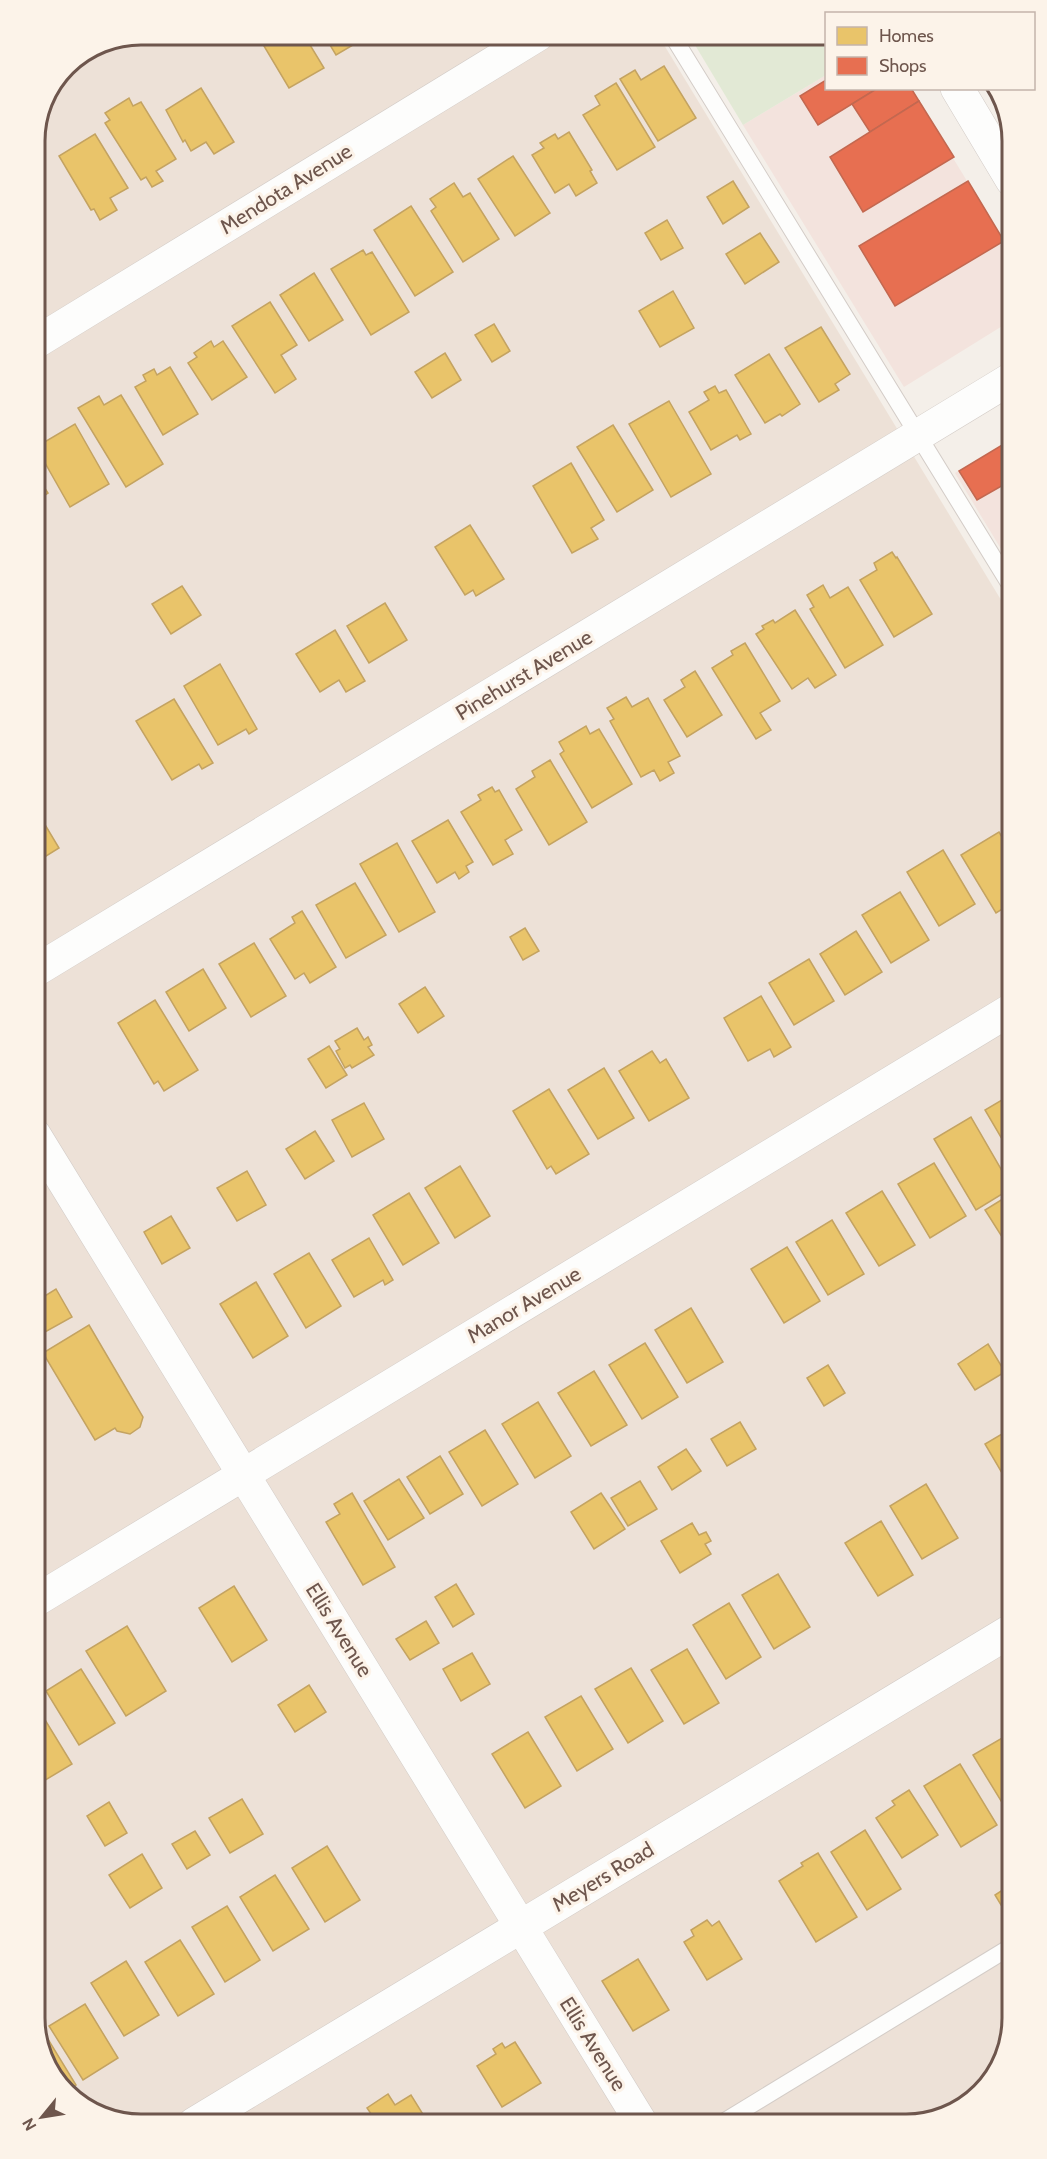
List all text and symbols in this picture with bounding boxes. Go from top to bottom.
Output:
legend [825,12,1035,90]
text: Homes [879,25,934,47]
text: Shops [879,55,927,77]
street label: Mendota Avenue [215,138,357,239]
street label: Pinehurst Avenue [451,624,597,725]
street label: Manor Avenue [462,1261,585,1348]
street label: Ellis Avenue [301,1578,378,1682]
street label: Meyers Road [547,1836,658,1917]
street label: Ellis Avenue [555,1992,632,2096]
north arrow [12,2087,72,2147]
text: N [18,2115,40,2134]

